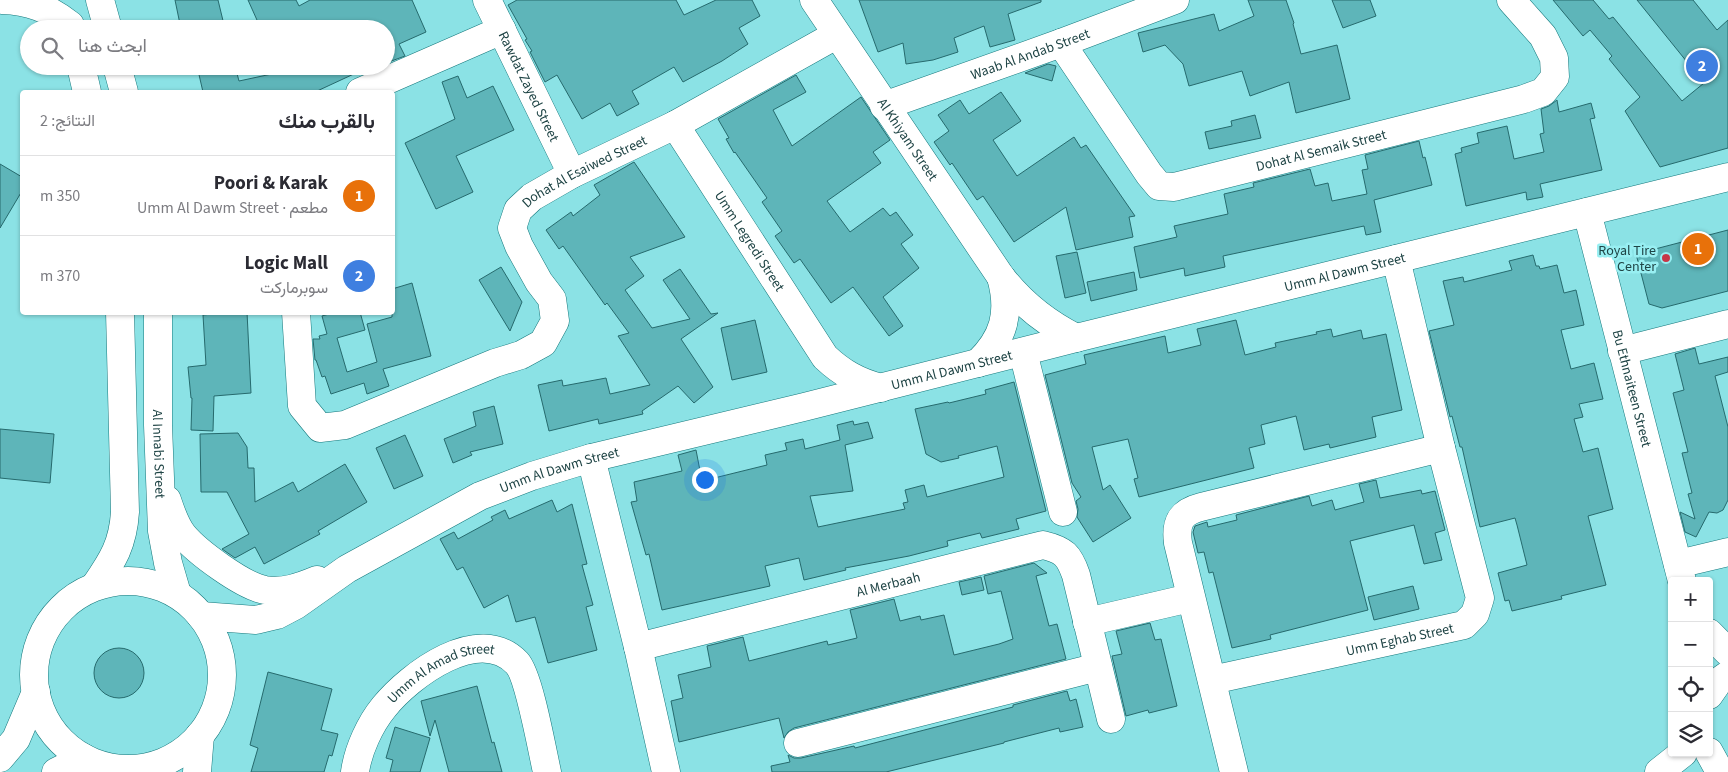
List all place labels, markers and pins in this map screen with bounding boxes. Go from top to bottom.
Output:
pin: 2 [1686,47,1718,85]
pin: 1 [1682,230,1714,268]
place label: Royal Tire Center [1598,241,1656,277]
marker: Royal Tire Center [1660,252,1672,264]

